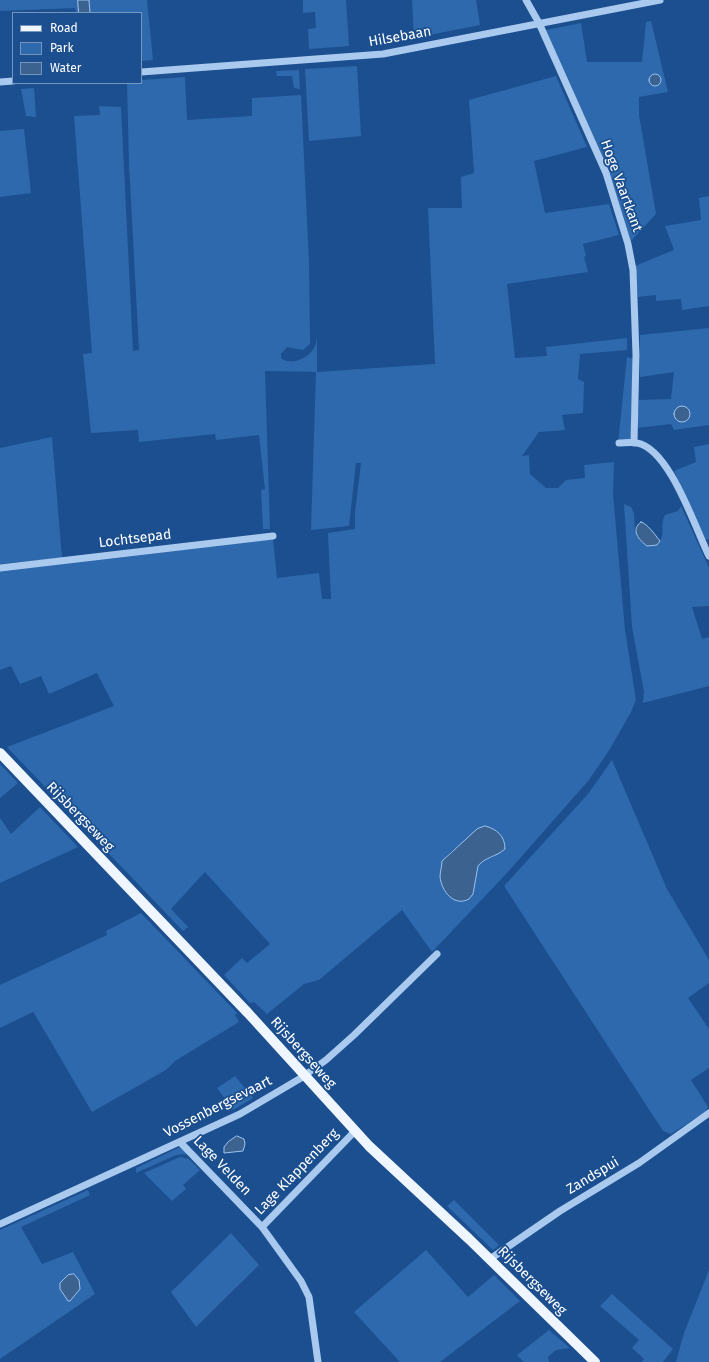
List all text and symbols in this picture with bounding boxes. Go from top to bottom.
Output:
legend [12,12,142,84]
text: Road [50,21,78,35]
street label: Hilsebaan [367,23,433,51]
text: Park [50,41,74,55]
text: Water [50,61,81,75]
street label: Hoge Vaartkant [597,138,645,234]
street label: Lochtsepad [98,526,172,552]
street label: Rijsbergseweg [43,779,117,855]
street label: Rijsbergseweg [267,1014,339,1092]
street label: Vossenbergsevaart [161,1072,275,1142]
street label: Lage Klappenberg [252,1125,342,1219]
street label: Lage Velden [190,1133,254,1199]
street label: Zandspui [564,1154,622,1198]
street label: Rijsbergseweg [494,1243,570,1319]

